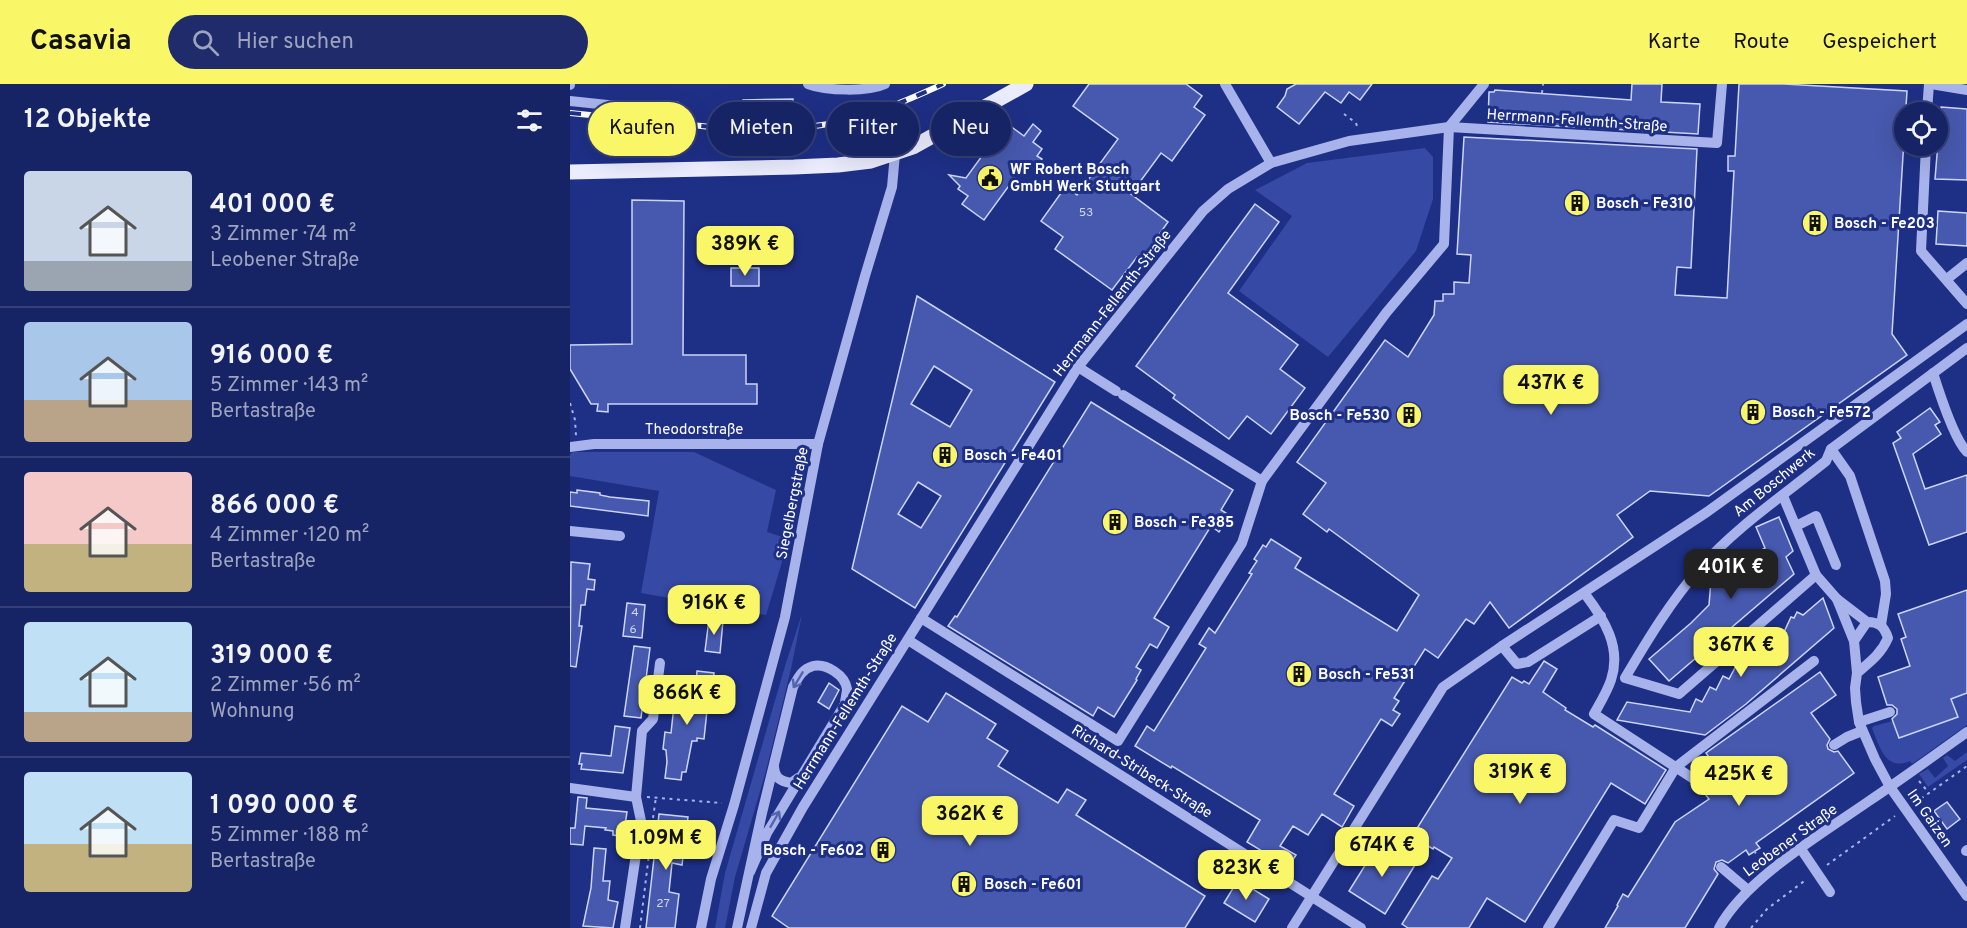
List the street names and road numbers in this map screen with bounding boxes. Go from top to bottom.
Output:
street label: Herrmann-Fellemth-Straße [1486,106,1668,137]
street label: Herrmann-Fellemth-Straße [1050,227,1176,381]
street label: Theodorstraße [645,421,743,440]
street label: Am Boschwerk [1730,444,1820,522]
street label: Siegelbergstraße [773,446,814,561]
street label: Herrmann-Fellemth-Straße [790,630,902,794]
street label: Richard-Stribeck-Straße [1067,721,1215,823]
street label: Im Gaizen [1902,786,1956,852]
street label: Leobener Straße [1740,801,1842,882]

